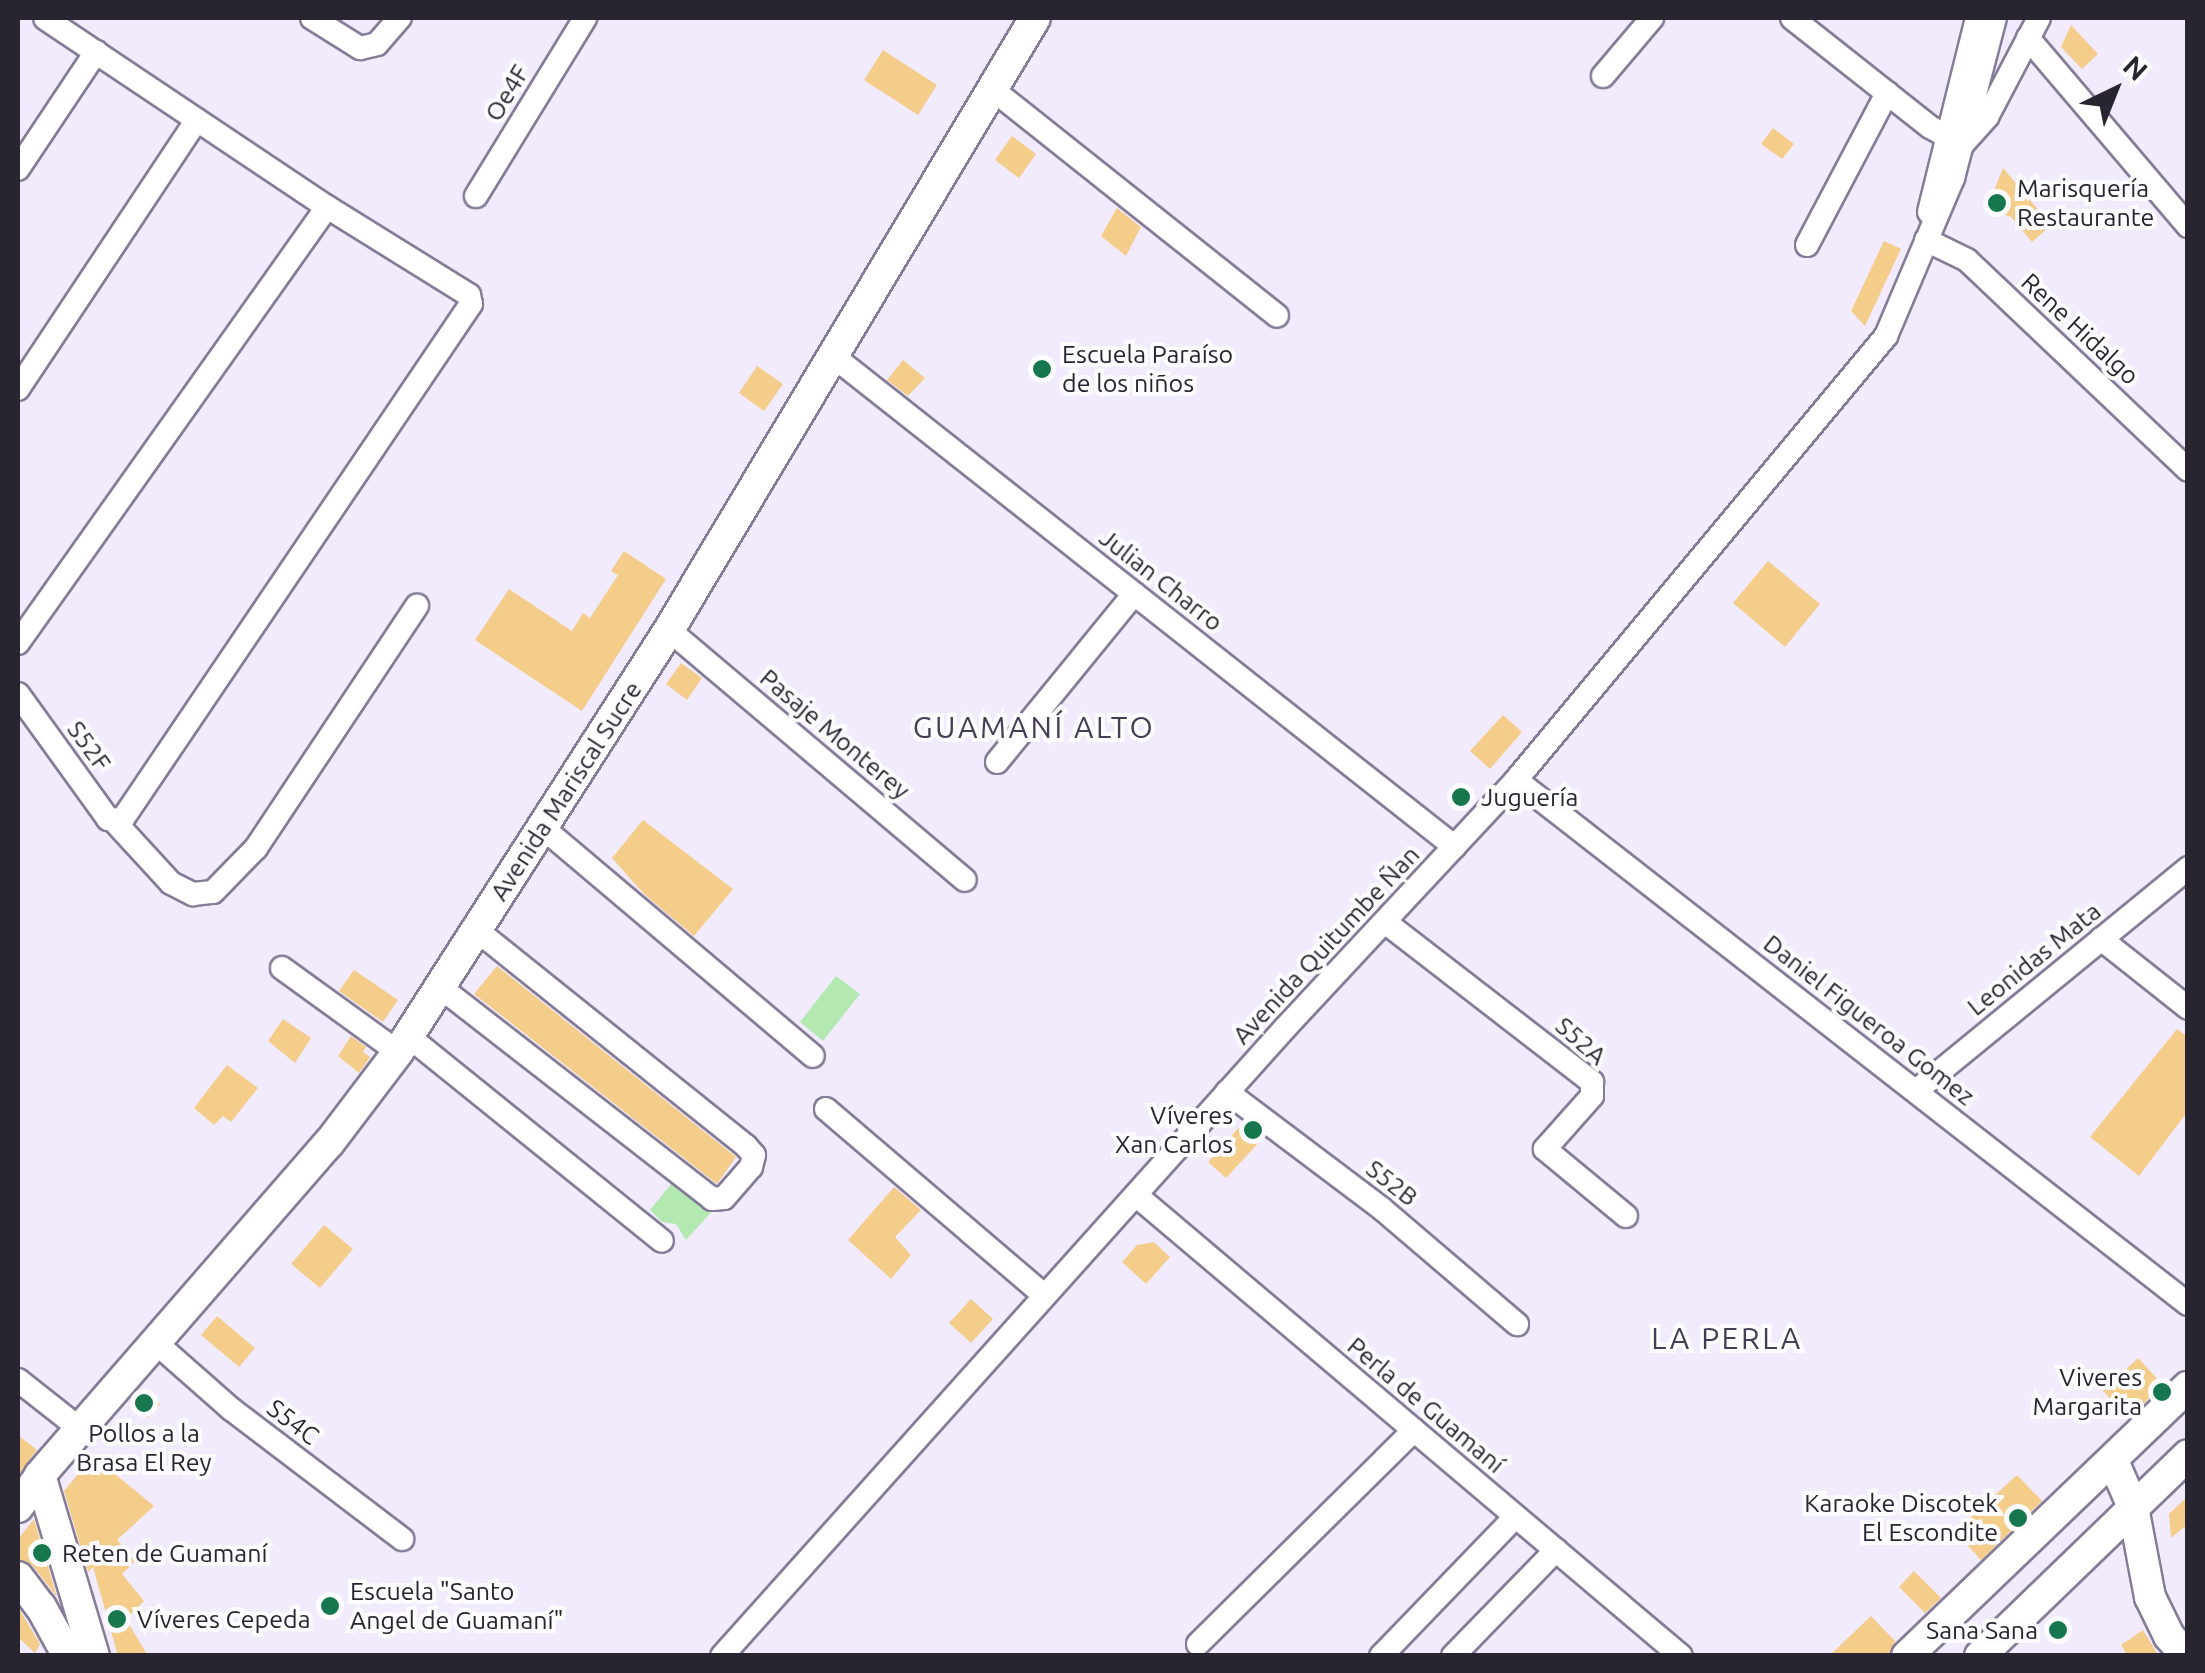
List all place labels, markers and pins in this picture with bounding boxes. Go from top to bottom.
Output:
place label: Marisquería Restaurante [2017,174,2154,233]
marker: Marisquería Restaurante [1986,192,2008,214]
place label: Escuela Paraíso de los niños [1062,340,1233,399]
marker: Escuela Paraíso de los niños [1031,358,1053,380]
place label: Juguería [1481,782,1578,812]
marker: Juguería [1450,786,1472,808]
place label: Víveres Xan Carlos [1115,1101,1233,1160]
marker: Víveres Xan Carlos [1242,1119,1264,1141]
place label: Viveres Margarita [2033,1363,2142,1422]
marker: Viveres Margarita [2151,1381,2173,1403]
marker: Pollos a la Brasa El Rey [133,1392,155,1414]
place label: Pollos a la Brasa El Rey [76,1419,212,1478]
place label: Karaoke Discotek El Escondite [1804,1489,1998,1548]
marker: Karaoke Discotek El Escondite [2007,1507,2029,1529]
place label: Reten de Guamaní [62,1538,268,1568]
marker: Reten de Guamaní [31,1542,53,1564]
place label: Escuela "Santo Angel de Guamaní" [350,1577,564,1636]
marker: Escuela "Santo Angel de Guamaní" [319,1595,341,1617]
place label: Víveres Cepeda [137,1604,310,1634]
marker: Víveres Cepeda [106,1608,128,1630]
place label: Sana Sana [1926,1615,2038,1645]
marker: Sana Sana [2047,1619,2069,1641]

